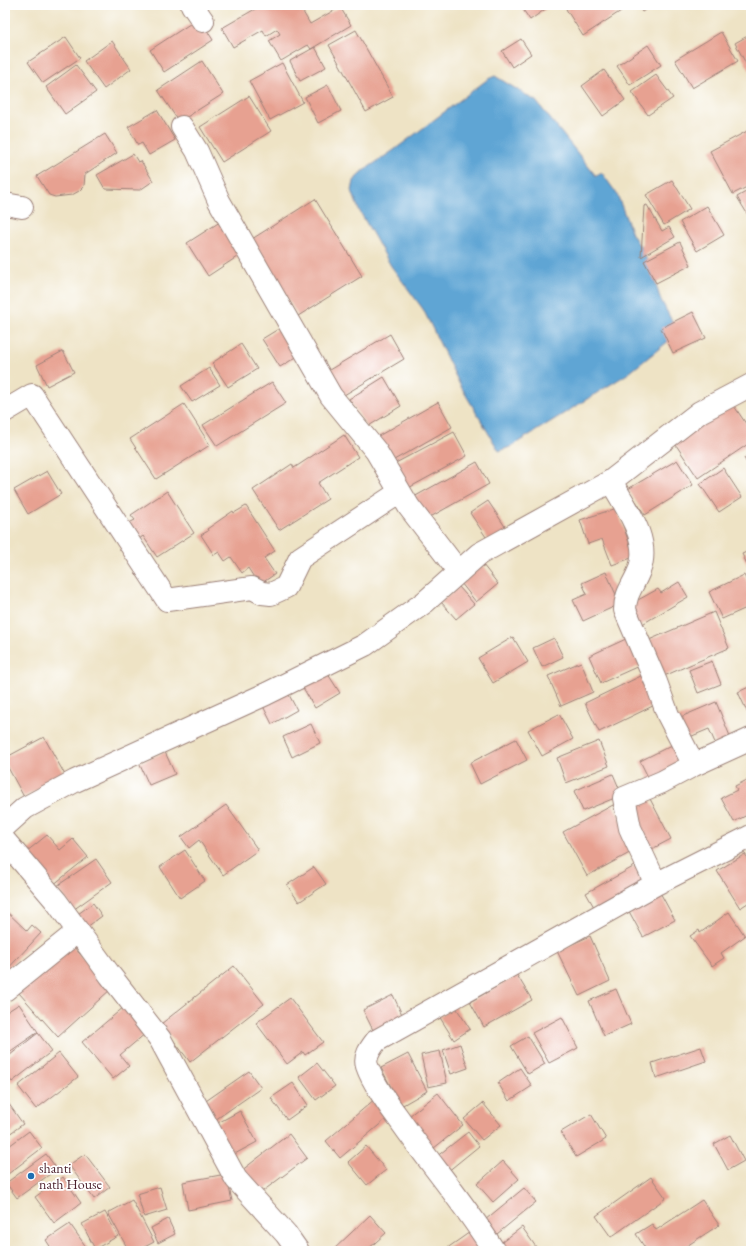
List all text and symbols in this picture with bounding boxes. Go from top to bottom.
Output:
place label: shanti nath House [39,1159,103,1193]
marker: shanti nath House [26,1171,36,1181]

